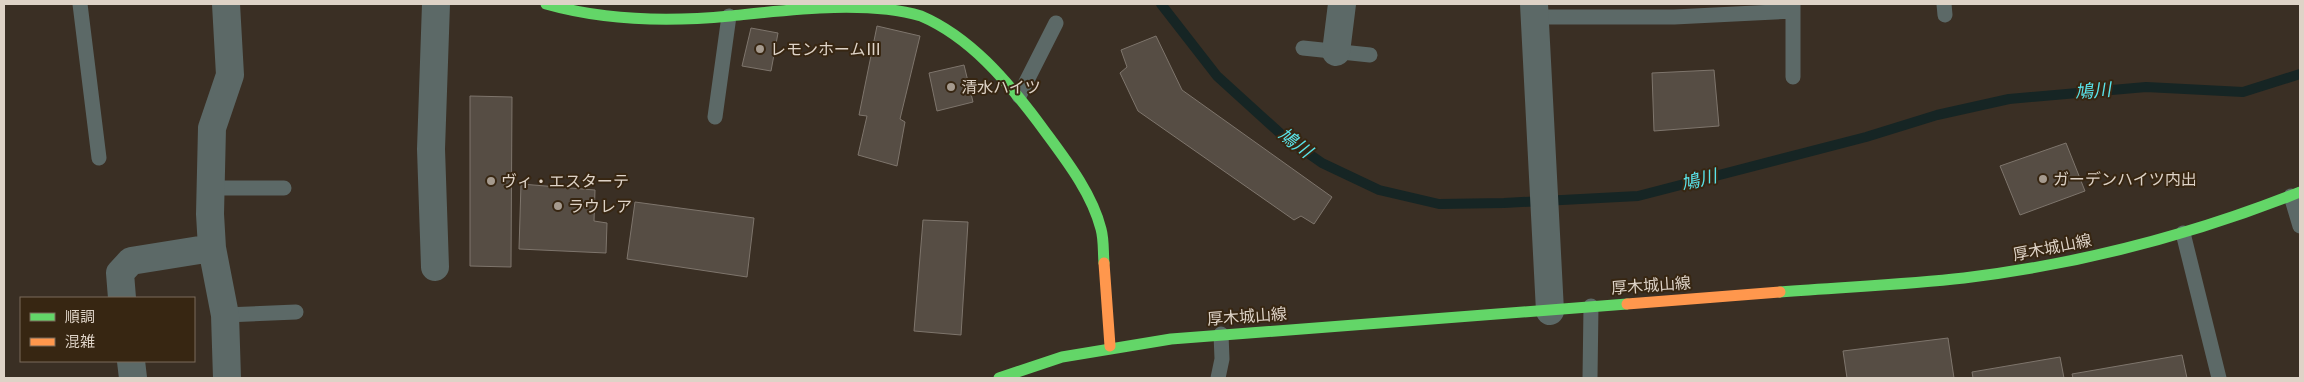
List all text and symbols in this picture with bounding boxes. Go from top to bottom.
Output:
place label: レモンホームⅢ [770,41,882,58]
marker: レモンホームⅢ [754,43,766,55]
place label: 清水ハイツ [961,79,1041,96]
water label: 鳩川 [2074,79,2114,103]
marker: 清水ハイツ [945,81,957,93]
water label: 鳩川 [1275,124,1317,163]
water label: 鳩川 [1679,165,1721,194]
place label: ガーデンハイツ内出 [2053,171,2197,188]
place label: ヴィ・エスターテ [501,173,629,190]
marker: ガーデンハイツ内出 [2037,173,2049,185]
marker: ヴィ・エスターテ [485,175,497,187]
place label: ラウレア [568,198,632,215]
marker: ラウレア [552,200,564,212]
street label: 厚木城山線 [2011,232,2093,263]
street label: 厚木城山線 [1611,274,1692,297]
legend [20,297,195,362]
street label: 厚木城山線 [1207,305,1288,328]
text: 順調 [65,308,95,325]
text: 混雑 [65,333,95,350]

